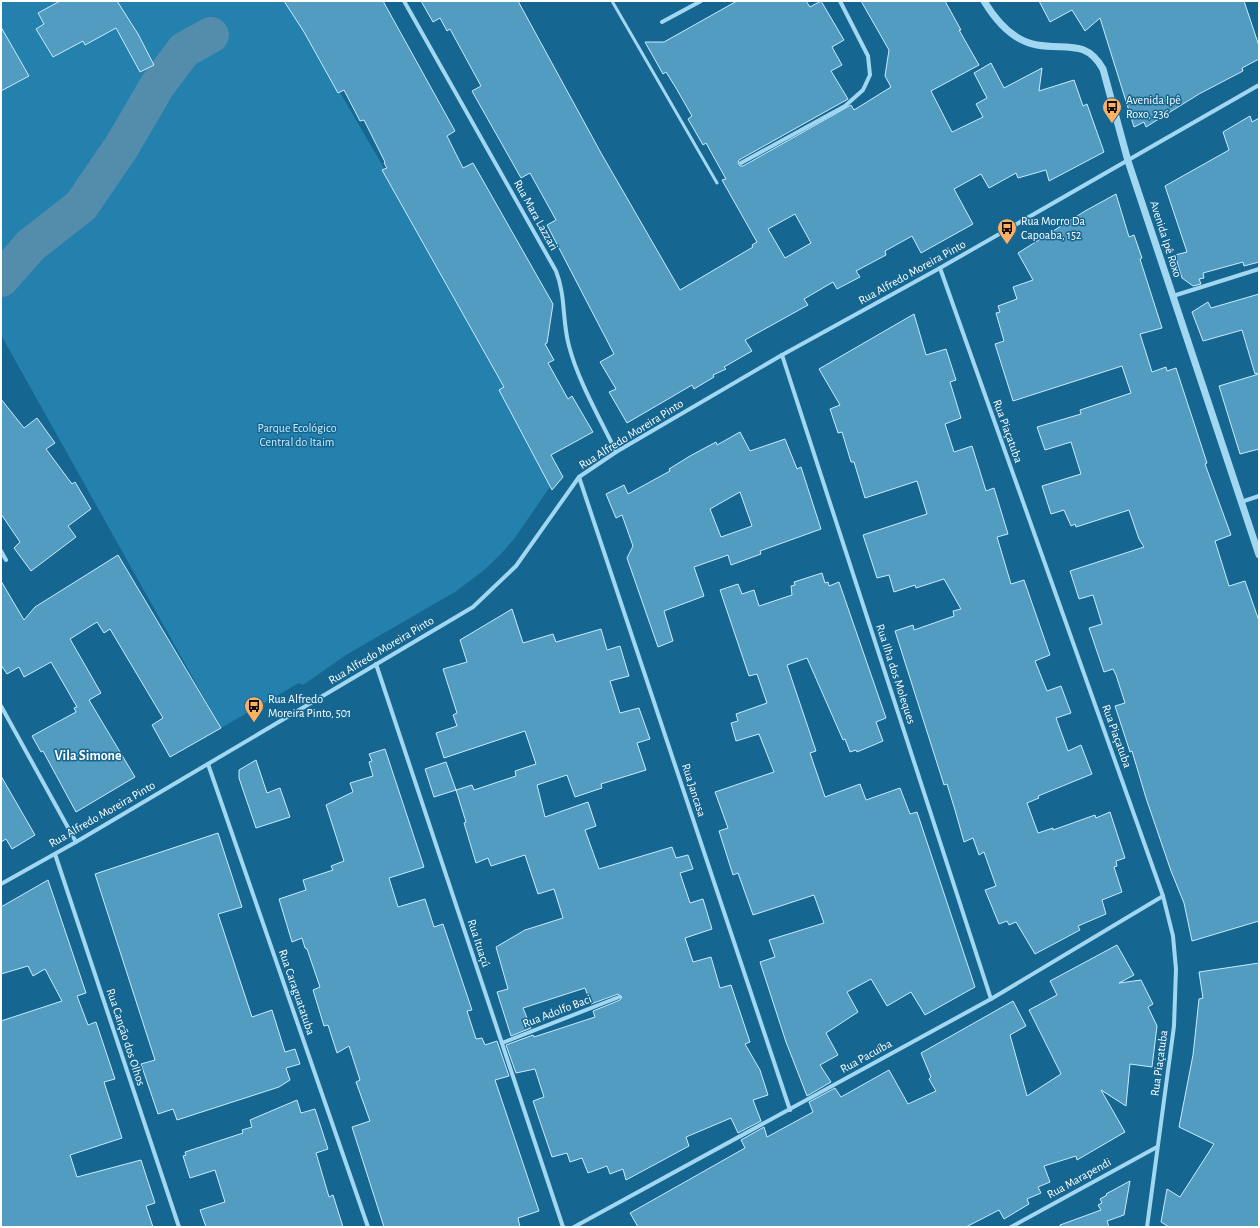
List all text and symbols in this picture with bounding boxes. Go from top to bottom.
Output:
place label: Avenida Ipê Roxo, 236 [1126,94,1181,120]
bus stop icon: Avenida Ipê Roxo, 236 [1101,96,1123,124]
street label: Rua Mara Lazzari [512,178,560,252]
street label: Avenida Ipê Roxo [1148,199,1184,279]
place label: Rua Morro Da Capoaba, 152 [1021,215,1085,241]
bus stop icon: Rua Morro Da Capoaba, 152 [996,217,1018,245]
street label: Rua Alfredo Moreira Pinto [856,237,968,306]
street label: Rua Alfredo Moreira Pinto [577,397,685,471]
street label: Rua Piaçatuba [991,398,1025,465]
park label: Parque Ecológico Central do Itaim [257,422,337,448]
street label: Rua Alfredo Moreira Pinto [326,614,436,686]
street label: Rua Ilha dos Moleques [874,623,918,725]
place label: Rua Alfredo Moreira Pinto, 501 [268,693,351,719]
bus stop icon: Rua Alfredo Moreira Pinto, 501 [243,695,265,723]
street label: Rua Piaçatuba [1100,703,1134,770]
district label: Vila Simone [54,749,122,763]
street label: Rua Jancasa [680,762,708,819]
street label: Rua Alfredo Moreira Pinto [47,779,157,849]
street label: Rua Ituaçú [466,918,492,968]
street label: Rua Caraguatatuba [277,948,317,1037]
street label: Rua Canção dos Olhos [105,987,147,1087]
street label: Rua Adolfo Baci [521,992,593,1030]
street label: Rua Piaçatuba [1148,1029,1170,1097]
street label: Rua Pacuíba [838,1037,894,1075]
street label: Rua Marapendi [1045,1156,1113,1200]

